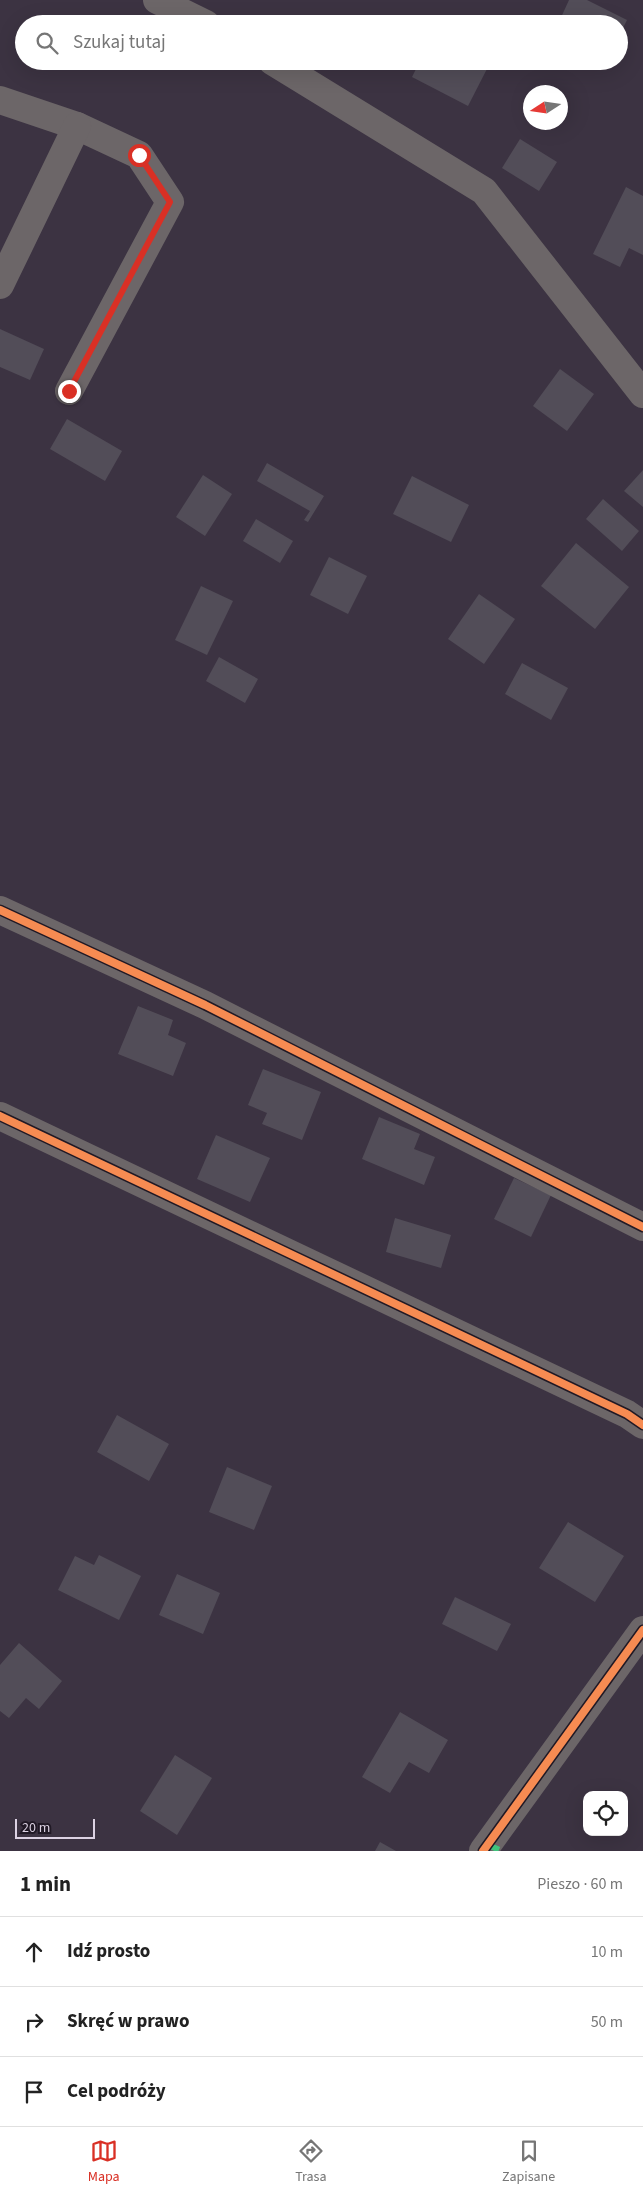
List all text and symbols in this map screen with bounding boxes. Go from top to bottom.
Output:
search box [15,15,628,70]
icon: search [33,29,61,57]
text: Szukaj tutaj [73,29,166,56]
north arrow [523,85,568,130]
route start [128,144,151,167]
route end [58,380,81,403]
map controls [583,1791,628,1836]
button: locate [583,1791,628,1836]
scale bar [15,1816,95,1839]
text: 20 m [22,1818,50,1838]
text: 1 min [20,1869,71,1899]
text: Pieszo · 60 m [537,1873,623,1895]
icon: ahead [20,1938,48,1966]
text: Idź prosto [67,1938,150,1965]
text: 10 m [591,1941,623,1963]
icon: right [20,2008,48,2036]
text: Skręć w prawo [67,2008,189,2035]
text: 50 m [591,2011,623,2033]
icon: arrive [20,2078,48,2106]
text: Cel podróży [67,2078,166,2105]
tab: Mapa [88,2137,120,2187]
tab: Trasa [295,2137,327,2187]
tab: Zapisane [502,2137,555,2187]

